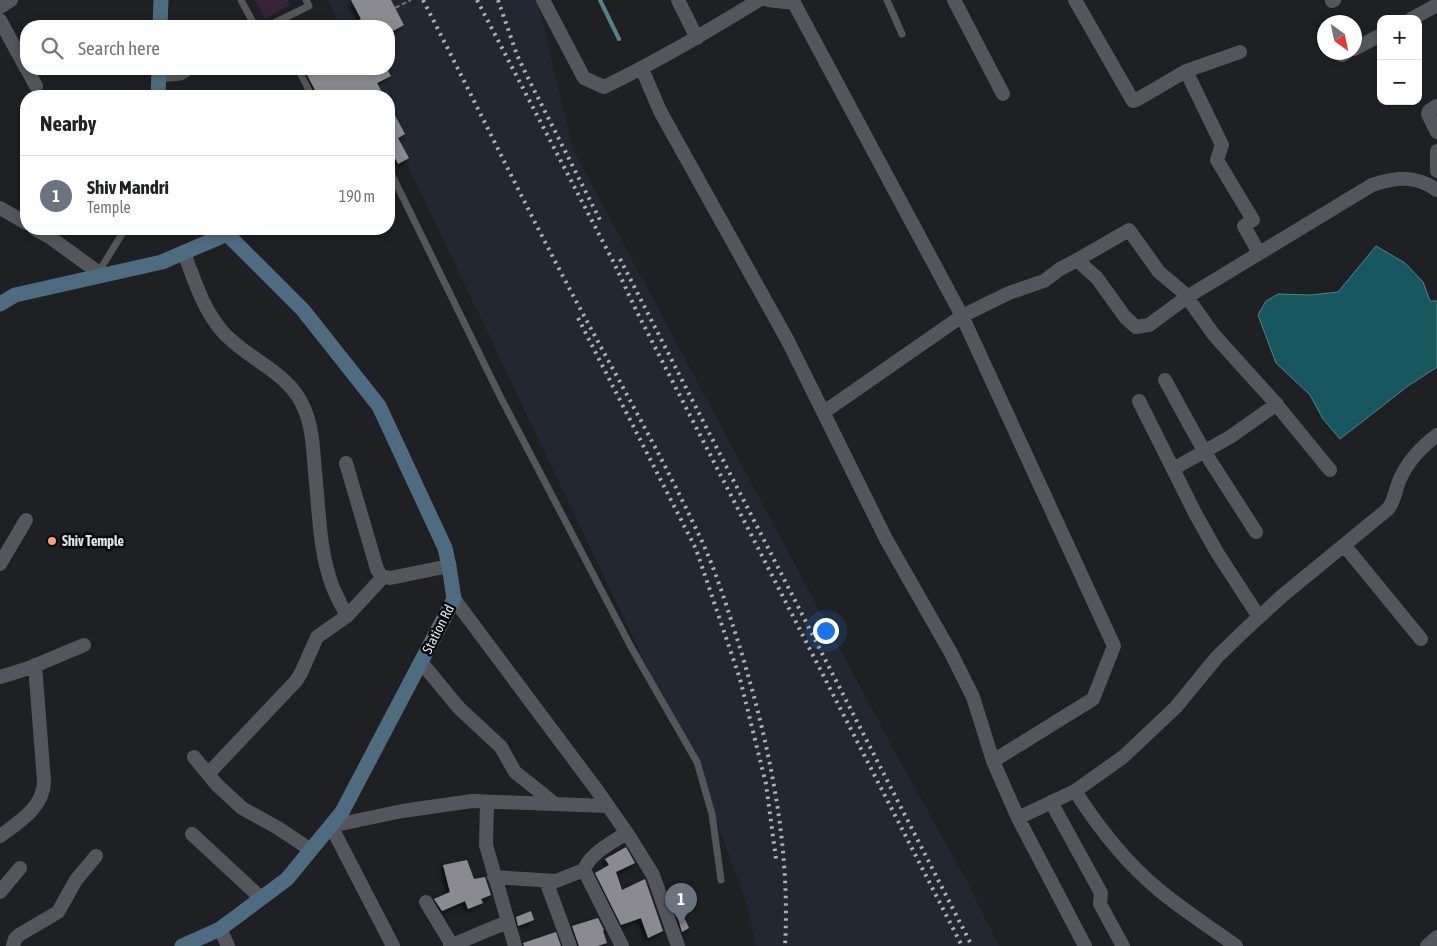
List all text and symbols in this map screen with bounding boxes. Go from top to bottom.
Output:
north arrow [1317,15,1362,60]
map controls [1377,15,1422,105]
button: + [1377,15,1422,60]
search box [20,20,395,75]
icon: search [38,34,66,62]
text: Search here [78,37,160,59]
button: − [1377,60,1422,105]
text: Nearby [40,111,96,135]
text: Shiv Mandri [87,176,169,198]
text: 1 [52,187,60,205]
text: 190 m [339,187,375,205]
text: Temple [87,198,131,216]
place label: Shiv Temple [62,533,124,549]
marker: Shiv Temple [46,535,58,547]
street label: Station Rd [419,602,457,656]
your location [813,618,839,644]
pin: 1 [665,883,697,924]

